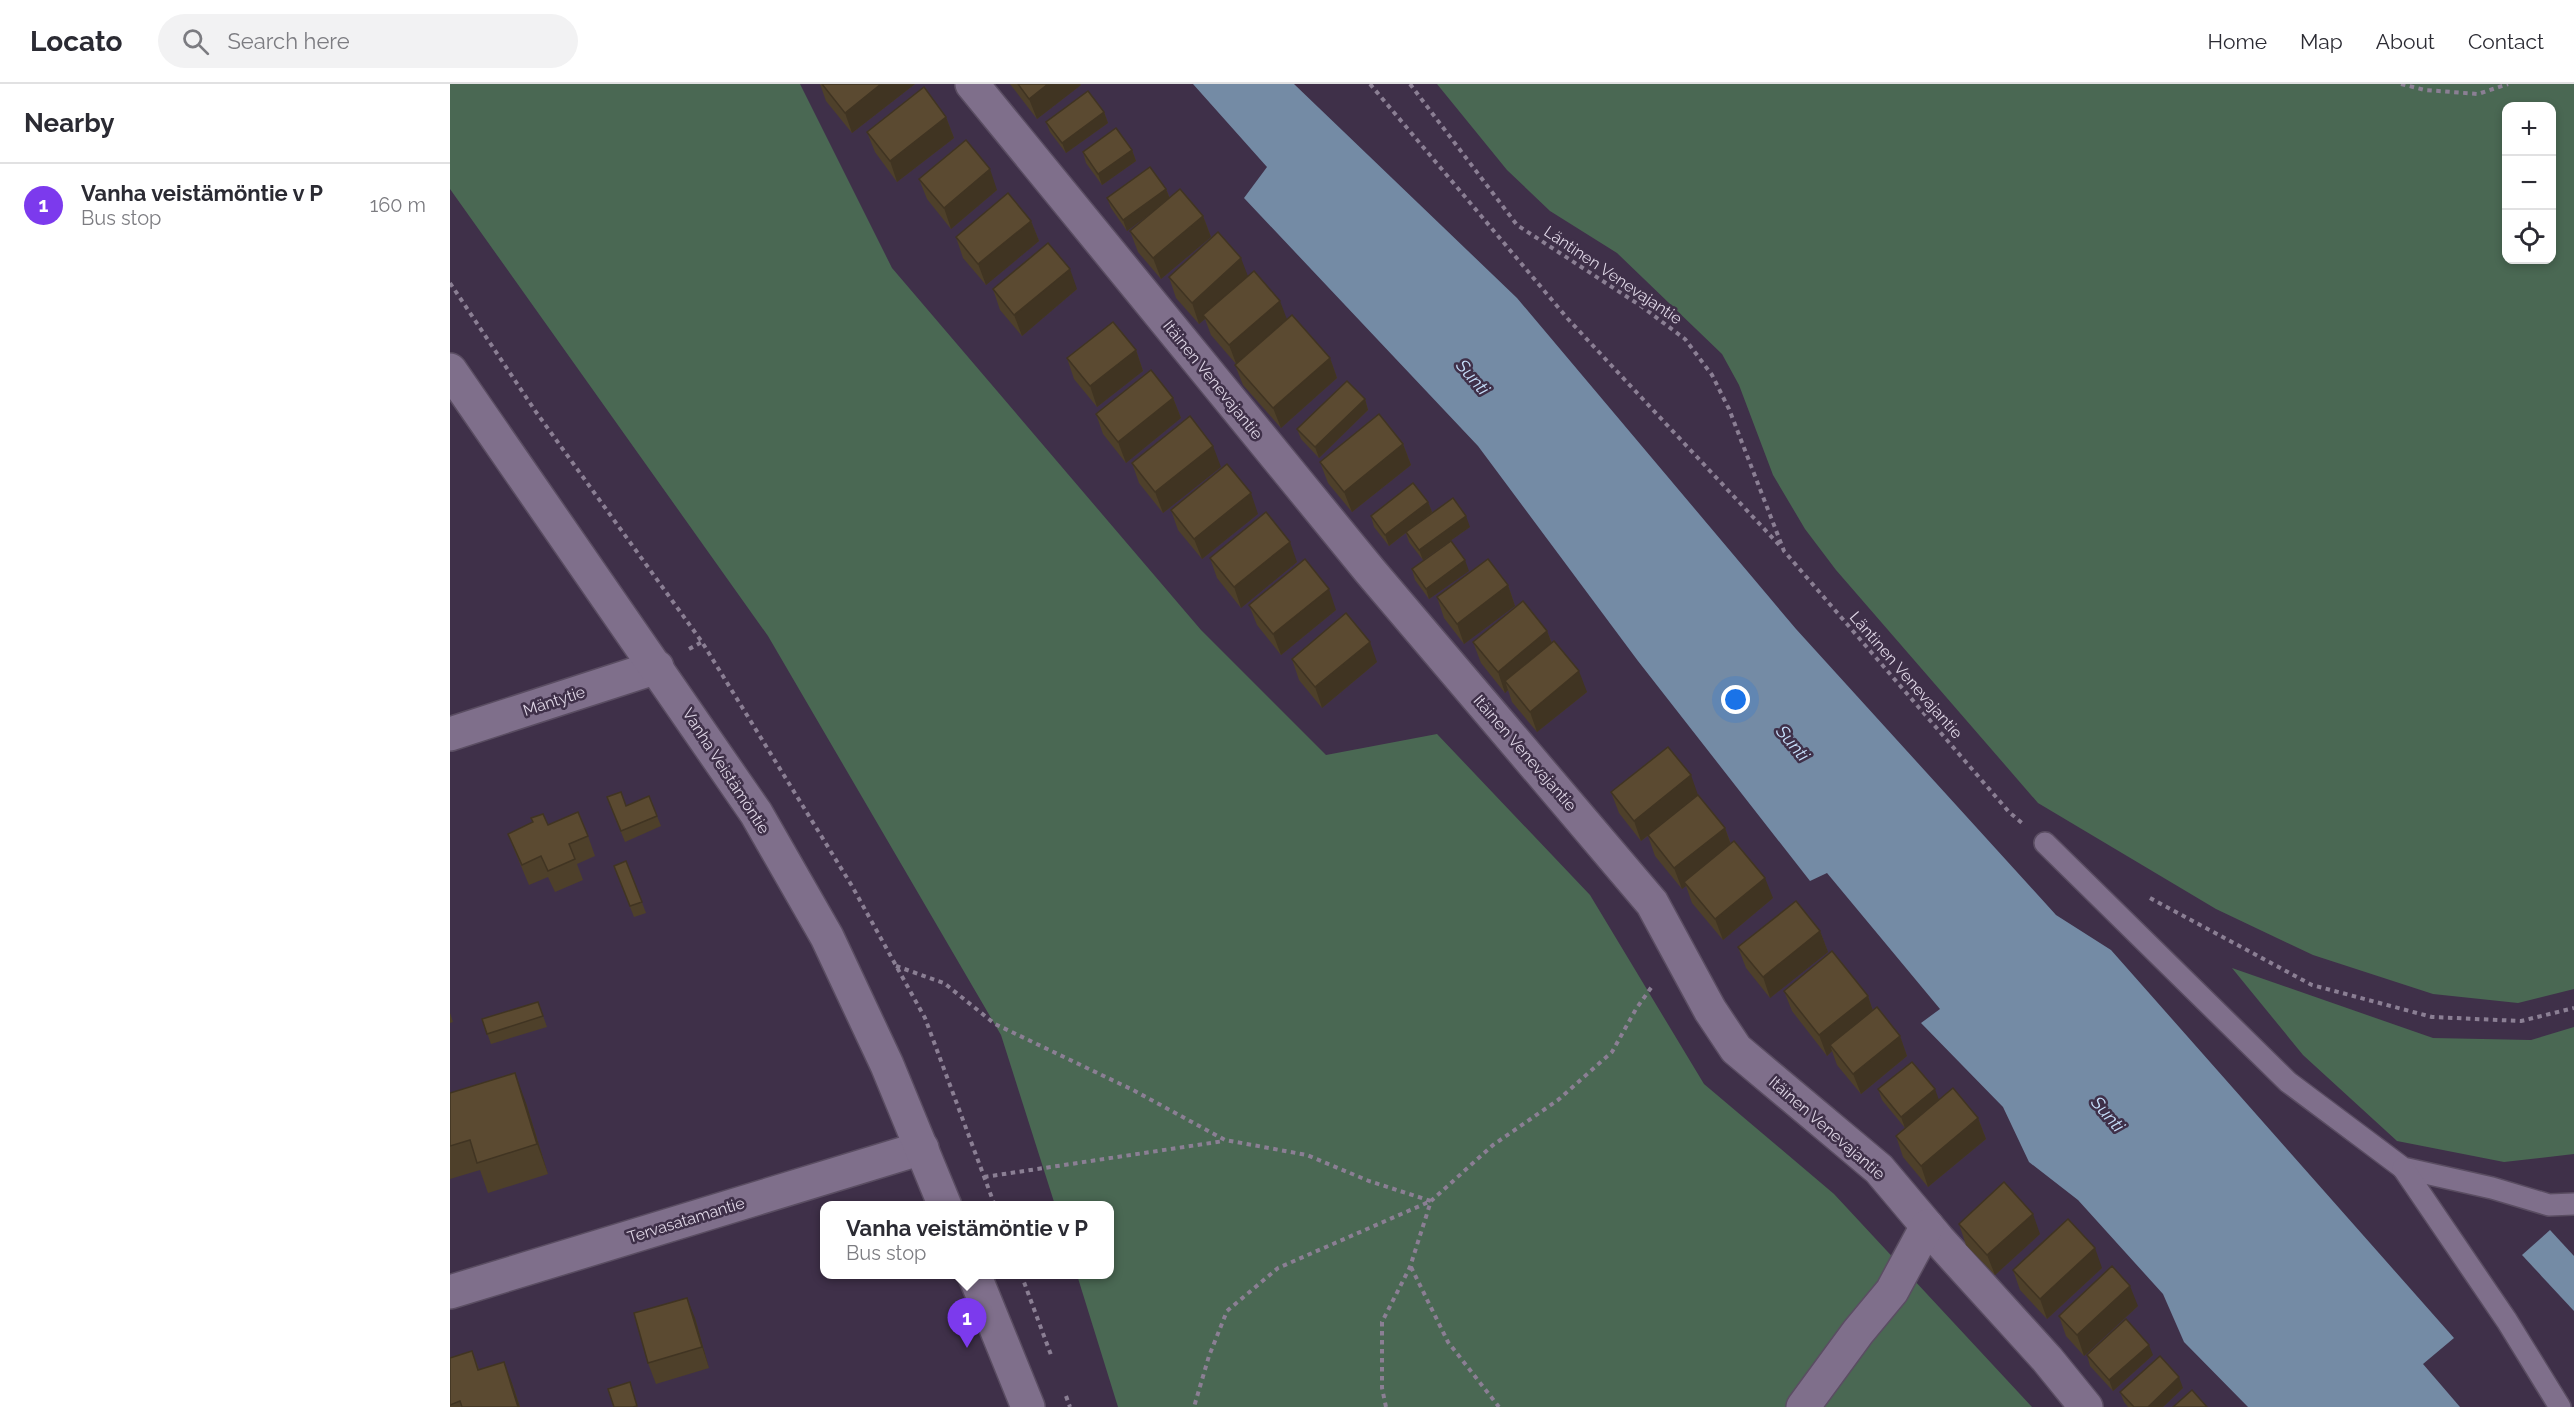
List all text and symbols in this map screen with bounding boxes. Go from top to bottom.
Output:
search box [158,14,578,68]
text: Locato [30,25,122,58]
icon: search [179,25,212,58]
text: Search here [227,28,350,54]
text: Home [2208,29,2267,54]
text: Map [2300,29,2343,54]
text: About [2376,29,2435,54]
text: Contact [2468,29,2544,54]
map controls [2502,102,2556,264]
button: + [2502,102,2556,156]
text: Nearby [24,108,114,138]
button: − [2502,156,2556,210]
text: Vanha veistämöntie v P [81,180,323,206]
text: 1 [39,193,48,217]
text: 160 m [370,193,426,217]
text: Bus stop [81,206,161,230]
button: locate [2502,210,2556,264]
street label: Läntinen Venevajantie [1540,222,1686,328]
street label: Itäinen Venevajantie [1159,317,1267,443]
water label: Sunti [1451,354,1495,400]
street label: Läntinen Venevajantie [1846,608,1966,742]
street label: Mäntytie [521,682,587,720]
your location [1721,685,1750,714]
street label: Itäinen Venevajantie [1469,691,1581,815]
street label: Vanha Veistämöntie [678,705,774,837]
water label: Sunti [1771,720,1815,766]
street label: Itäinen Venevajantie [1765,1072,1889,1184]
water label: Sunti [2086,1091,2130,1137]
street label: Tervasatamantie [625,1193,747,1247]
popup [820,1201,1114,1279]
text: Vanha veistämöntie v P [846,1215,1088,1241]
text: Bus stop [846,1241,926,1265]
pin: 1 [948,1298,986,1348]

